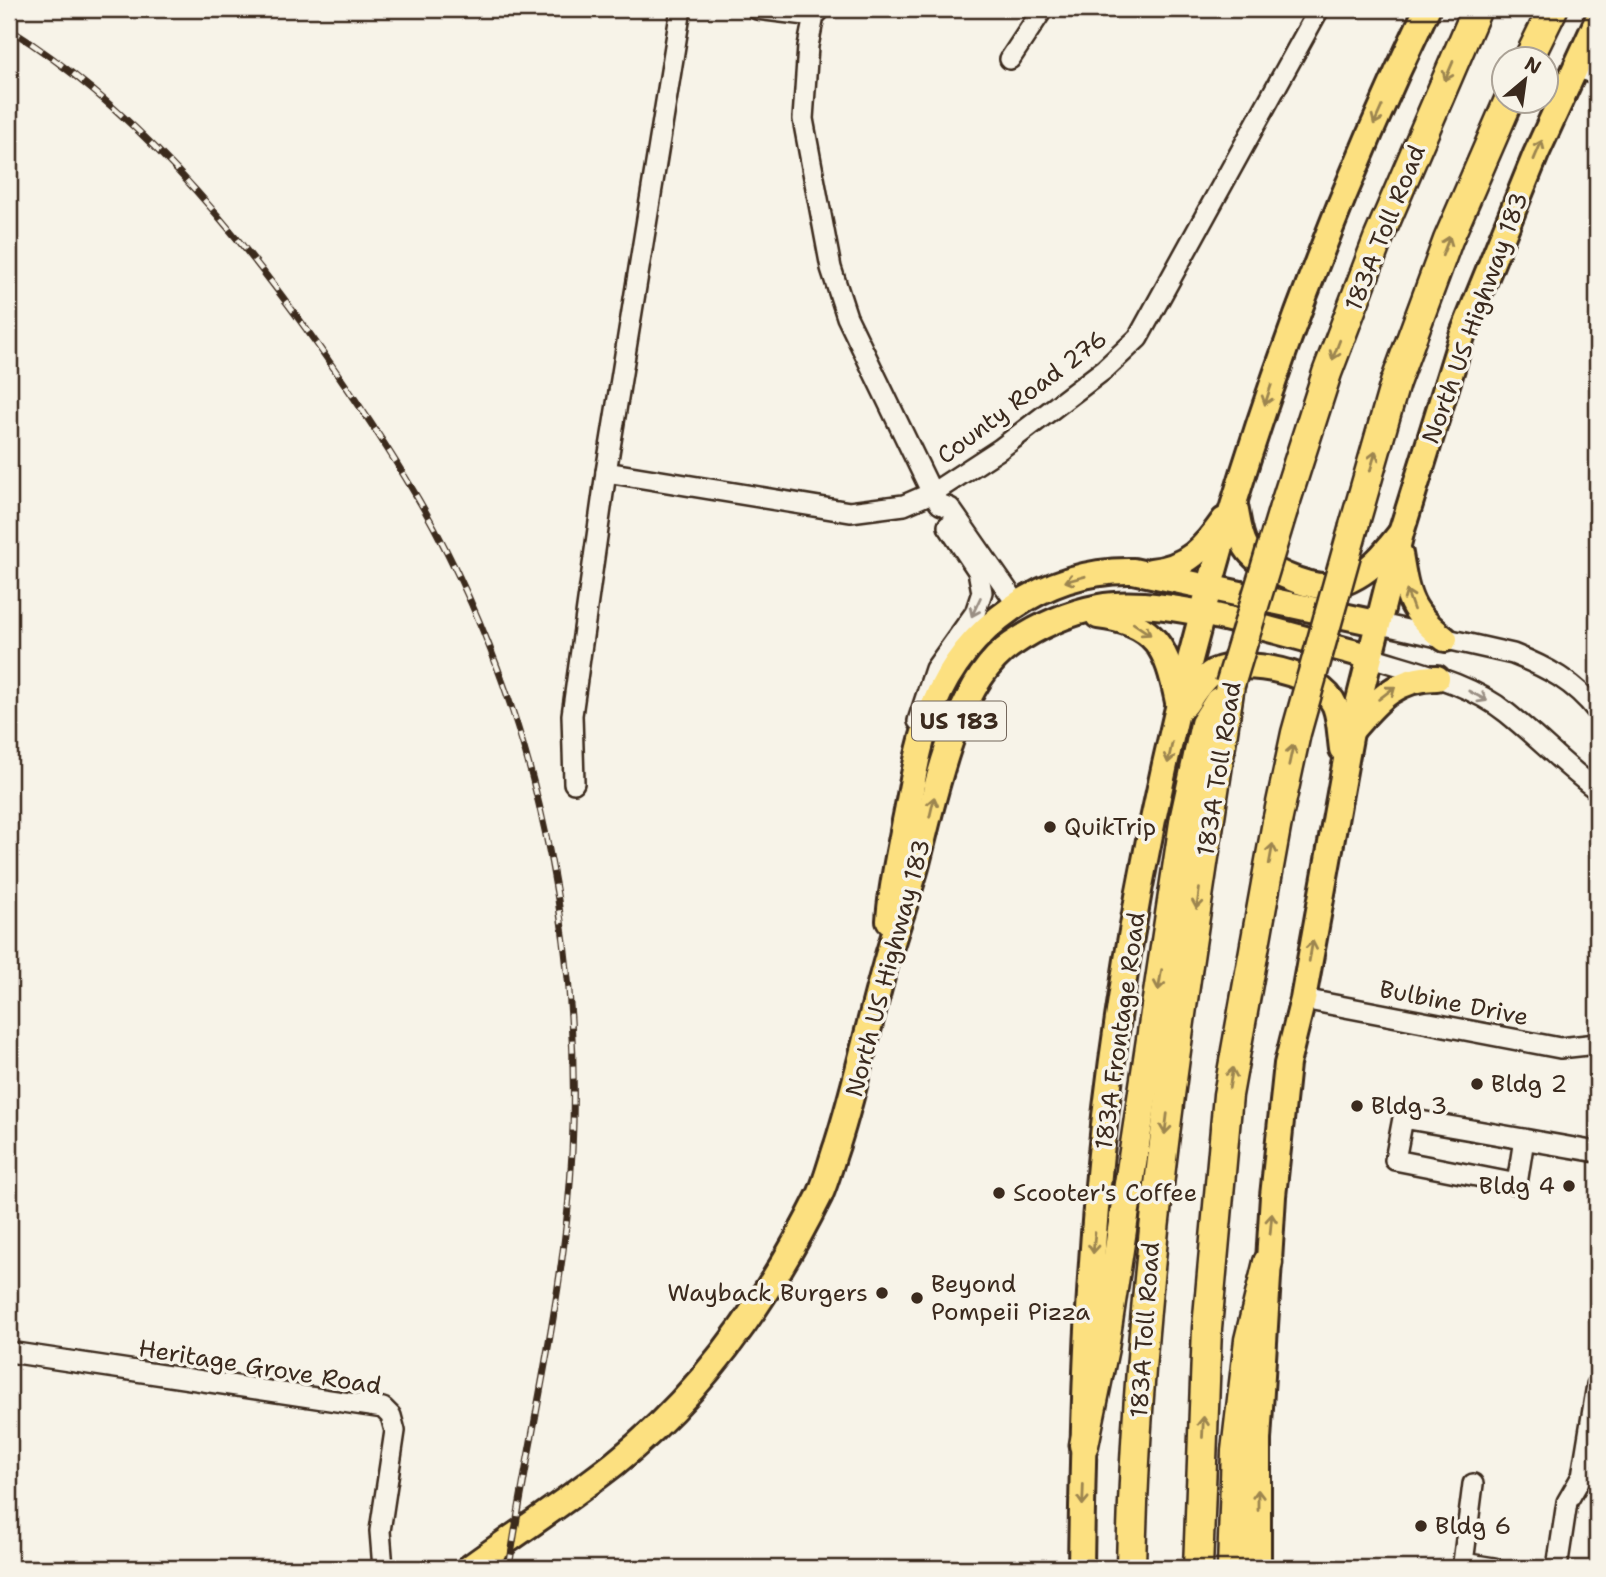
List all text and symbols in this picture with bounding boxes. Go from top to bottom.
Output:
north arrow [1490,46,1560,116]
text: N [1520,51,1546,80]
one-way arrow [1442,60,1455,81]
one-way arrow [1371,104,1384,125]
street label: 183A Toll Road [1337,140,1433,316]
one-way arrow [1532,140,1545,161]
street label: North US Highway 183 [1415,188,1535,448]
one-way arrow [1441,235,1454,257]
street label: County Road 276 [930,322,1114,472]
one-way arrow [1329,338,1341,360]
one-way arrow [1261,384,1273,406]
one-way arrow [1367,450,1380,473]
one-way arrow [1064,573,1086,586]
one-way arrow [1403,589,1416,611]
one-way arrow [969,596,983,617]
one-way arrow [1132,622,1151,636]
street label: 183A Toll Road [1189,679,1249,859]
one-way arrow [1378,686,1396,701]
one-way arrow [1468,689,1488,703]
road number: US 183 [912,702,1006,740]
one-way arrow [1162,741,1176,764]
one-way arrow [1285,744,1299,767]
one-way arrow [925,796,939,819]
place label: QuikTrip [1064,811,1156,843]
marker: QuikTrip [1042,819,1058,835]
street label: North US Highway 183 [838,836,938,1100]
one-way arrow [1265,843,1279,866]
one-way arrow [1191,887,1204,910]
street label: 183A Frontage Road [1087,910,1153,1152]
one-way arrow [1305,940,1318,963]
one-way arrow [1153,968,1166,991]
street label: Bulbine Drive [1377,973,1531,1033]
one-way arrow [1225,1067,1238,1090]
place label: Bldg 2 [1491,1068,1567,1100]
marker: Bldg 2 [1469,1076,1485,1092]
place label: Bldg 3 [1371,1090,1447,1122]
marker: Bldg 3 [1349,1098,1365,1114]
one-way arrow [1159,1112,1172,1135]
place label: Bldg 4 [1479,1170,1555,1202]
place label: Scooter's Coffee [1013,1177,1197,1209]
marker: Bldg 4 [1561,1178,1577,1194]
marker: Scooter's Coffee [991,1185,1007,1201]
one-way arrow [1264,1213,1277,1236]
one-way arrow [1087,1232,1100,1254]
street label: 183A Toll Road [1123,1241,1167,1419]
place label: Beyond Pompeii Pizza [931,1268,1090,1328]
place label: Wayback Burgers [667,1277,868,1309]
marker: Wayback Burgers [874,1285,890,1301]
marker: Beyond Pompeii Pizza [909,1290,925,1306]
street label: Heritage Grove Road [136,1332,384,1402]
one-way arrow [1196,1415,1209,1438]
one-way arrow [1076,1483,1089,1506]
one-way arrow [1251,1489,1265,1512]
place label: Bldg 6 [1435,1510,1511,1542]
marker: Bldg 6 [1413,1518,1429,1534]

